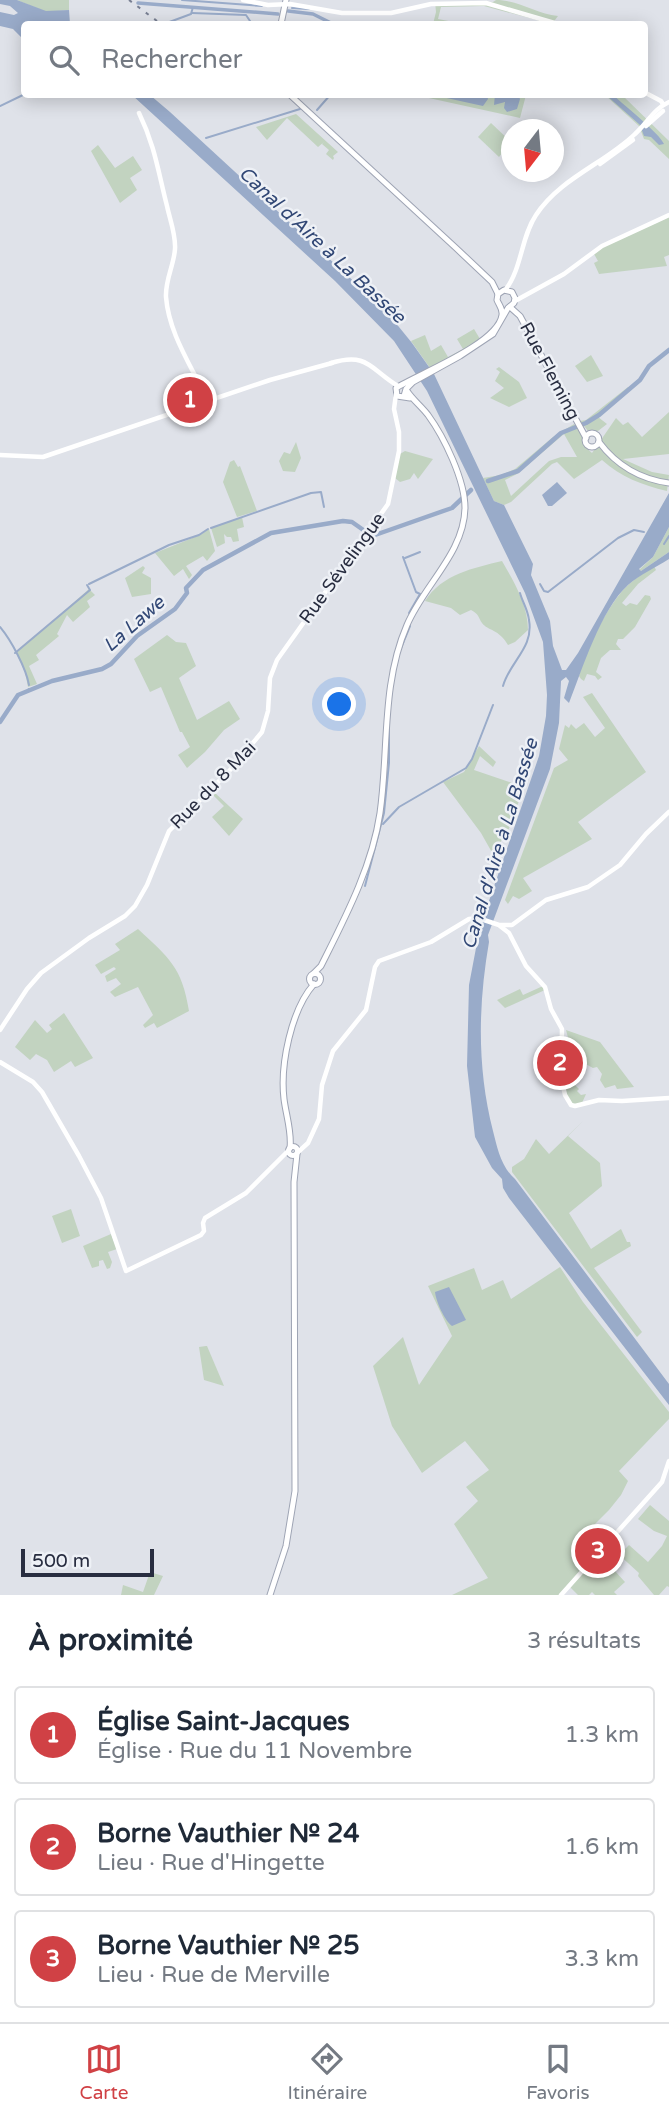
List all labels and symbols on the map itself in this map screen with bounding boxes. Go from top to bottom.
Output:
north arrow [501,119,564,182]
water label: Canal d'Aire à La Bassée [234,162,411,329]
street label: Rue Fleming [515,318,585,424]
pin: 1 [167,374,213,426]
street label: Rue Sévelingue [294,508,390,628]
water label: La Lawe [99,591,170,656]
your location [322,687,356,721]
water label: Canal d'Aire à La Bassée [457,735,543,952]
street label: Rue du 8 Mai [166,736,260,834]
pin: 2 [537,1037,583,1089]
pin: 3 [575,1525,621,1577]
scale bar [21,1546,154,1578]

